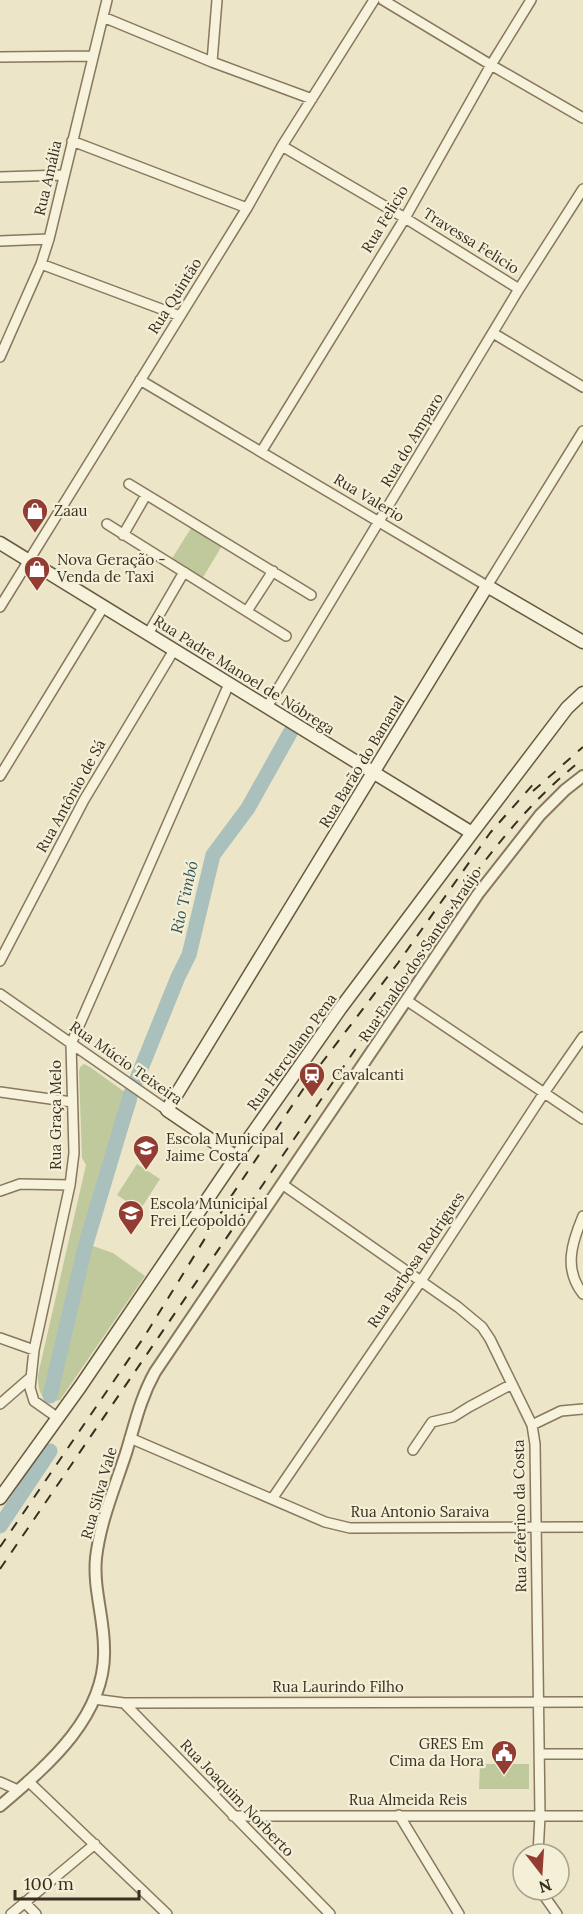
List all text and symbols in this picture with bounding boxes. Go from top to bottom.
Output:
street label: Rua Amália [30,138,65,217]
street label: Rua Felicio [357,181,412,256]
street label: Travessa Felicio [420,203,523,278]
street label: Rua Quintão [144,254,206,337]
street label: Rua do Amparo [376,389,447,490]
street label: Rua Valerio [331,469,408,526]
shop icon: Zaau [20,496,50,534]
place label: Zaau [54,501,88,520]
place label: Nova Geração - Venda de Taxi [56,550,166,586]
shop icon: Nova Geração - Venda de Taxi [22,554,52,592]
street label: Rua Padre Manoel de Nóbrega [150,611,339,738]
street label: Rua Barão do Bananal [315,692,408,831]
street label: Rua Antônio de Sá [32,736,110,856]
water label: Rio Timbó [166,859,202,935]
street label: Rua Enaldo dos Santos Araújo [354,864,485,1046]
street label: Rua Herculano Pena [243,989,341,1114]
street label: Rua Múcio Teixeira [66,1017,187,1109]
street label: Rua Graça Melo [46,1060,65,1170]
station icon: Cavalcanti [297,1060,327,1098]
place label: Cavalcanti [332,1065,404,1084]
place label: Escola Municipal Jaime Costa [165,1129,284,1165]
school or university icon: Escola Municipal Jaime Costa [131,1133,161,1171]
street label: Rua Barbosa Rodrigues [363,1188,468,1331]
place label: Escola Municipal Frei Leopoldo [150,1194,268,1230]
school or university icon: Escola Municipal Frei Leopoldo [116,1198,146,1236]
street label: Rua Zeferino da Costa [509,1439,530,1593]
street label: Rua Silva Vale [76,1444,121,1541]
street label: Rua Antonio Saraiva [351,1502,490,1521]
street label: Rua Laurindo Filho [272,1677,404,1696]
place label: GRES Em Cima da Hora [389,1734,484,1770]
street label: Rua Joaquim Norberto [176,1735,298,1860]
public building icon: GRES Em Cima da Hora [489,1738,519,1776]
street label: Rua Almeida Reis [349,1790,467,1809]
north arrow [511,1842,571,1902]
scale bar [15,1863,140,1901]
text: 100 m [24,1872,74,1895]
text: N [537,1875,554,1898]

